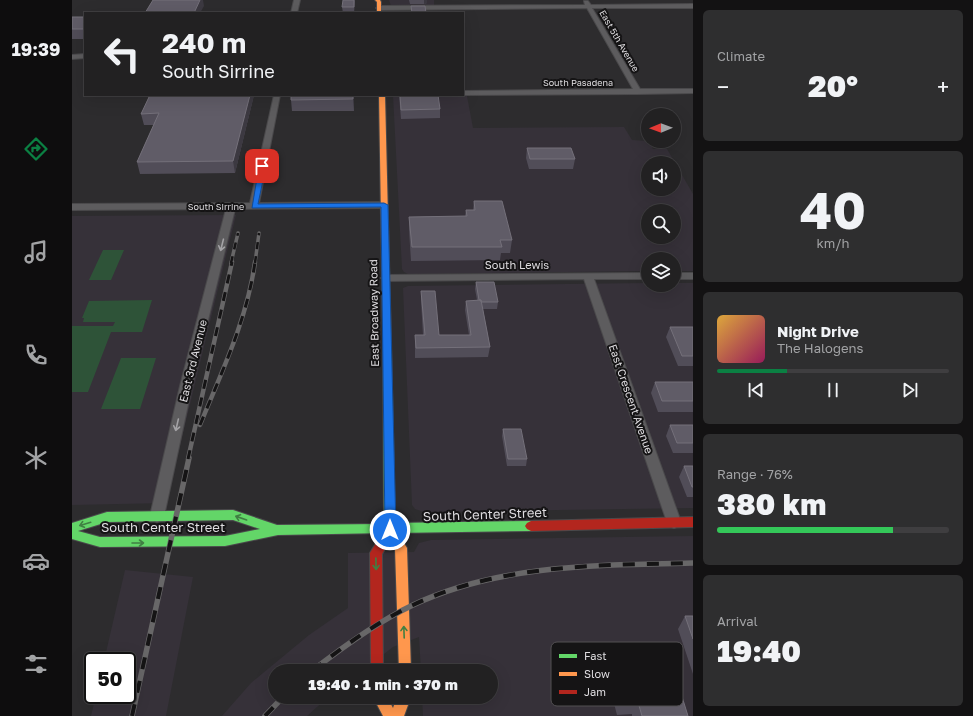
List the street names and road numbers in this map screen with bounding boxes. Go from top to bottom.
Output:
street label: East 5th Avenue [597,8,642,74]
street label: South Pasadena [543,77,613,88]
street label: South Sirrine [188,201,244,212]
street label: South Lewis [485,258,549,271]
street label: East Broadway Road [366,259,381,367]
street label: East 3rd Avenue [176,318,209,404]
street label: East Crescent Avenue [607,343,656,455]
street label: South Center Street [423,504,547,524]
street label: South Center Street [101,519,225,535]

